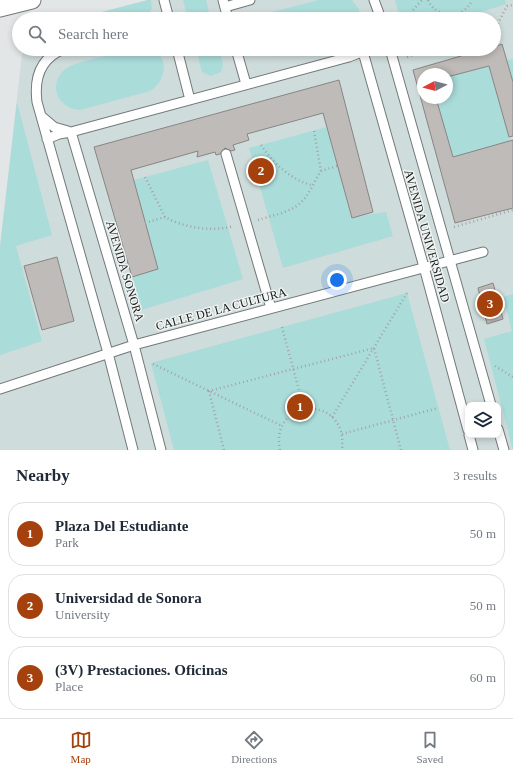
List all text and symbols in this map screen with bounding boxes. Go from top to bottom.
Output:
search box [12,12,501,56]
icon: search [26,23,48,45]
text: Search here [58,26,128,42]
north arrow [417,68,453,104]
pin: 2 [248,156,274,186]
street label: AVENIDA UNIVERSIDAD [401,168,453,304]
street label: AVENIDA SONORA [103,219,147,323]
your location [327,270,347,290]
street label: CALLE DE LA CULTURA [154,285,288,333]
pin: 3 [477,289,503,319]
pin: 1 [287,392,313,422]
map controls [465,402,501,438]
button: layers [465,402,501,438]
text: Nearby [16,466,70,485]
text: 3 results [453,468,497,483]
text: Plaza Del Estudiante [55,518,188,534]
text: 1 [27,526,33,541]
text: 50 m [470,526,496,541]
text: Park [55,535,79,550]
text: Universidad de Sonora [55,590,202,606]
text: 2 [27,598,33,613]
text: 50 m [470,598,496,613]
text: University [55,607,110,622]
text: (3V) Prestaciones. Oficinas [55,662,228,678]
text: 3 [27,670,33,685]
text: 60 m [470,670,496,685]
text: Place [55,679,83,694]
tab: Map [70,729,92,765]
tab: Directions [231,729,277,765]
tab: Saved [416,729,443,765]

